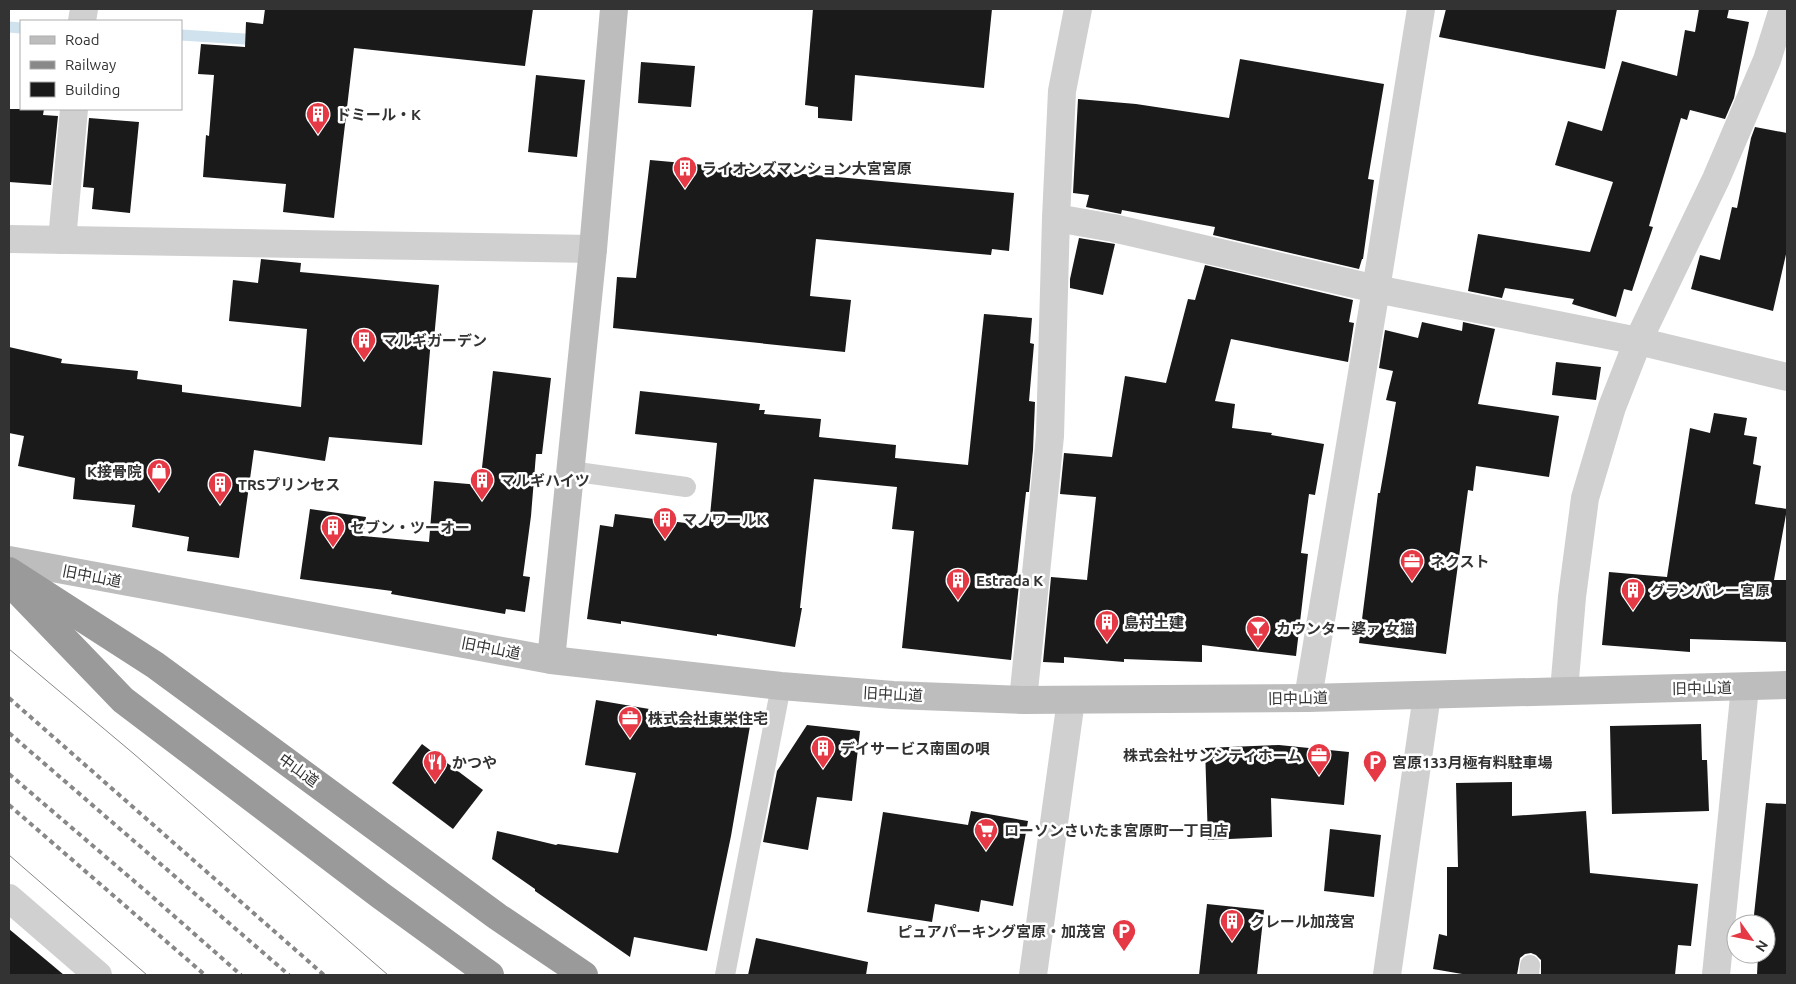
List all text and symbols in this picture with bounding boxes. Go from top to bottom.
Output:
legend [20,20,182,110]
text: Road [65,31,100,48]
text: Railway [65,56,116,73]
text: Building [65,81,120,98]
building icon: ドミール・K [305,101,331,135]
place label: ドミール・K [336,106,421,123]
building icon: ライオンズマンション大宮宮原 [672,155,698,189]
place label: ライオンズマンション大宮宮原 [702,160,912,177]
building icon: マルギガーデン [351,327,377,361]
place label: マルギガーデン [382,332,487,349]
shop icon: K接骨院 [146,458,172,492]
place label: K接骨院 [87,463,142,480]
building icon: マルギハイツ [469,467,495,501]
building icon: TRSプリンセス [207,471,233,505]
place label: マルギハイツ [500,472,590,489]
place label: TRSプリンセス [238,476,340,493]
building icon: マノワールK [652,506,678,540]
place label: マノワールK [682,511,767,528]
building icon: セブン・ツーオー [320,514,346,548]
place label: セブン・ツーオー [350,519,470,536]
office icon: ネクスト [1399,548,1425,582]
place label: ネクスト [1430,553,1490,570]
street label: 旧中山道 [61,562,123,590]
building icon: Estrada K [945,567,971,601]
place label: Estrada K [976,572,1043,589]
building icon: グランバレー宮原 [1620,577,1646,611]
place label: グランバレー宮原 [1650,582,1770,599]
building icon: 島村土建 [1094,609,1120,643]
place label: 島村土建 [1124,614,1184,631]
bar icon: カウンター婆ァ 女猫 [1245,615,1271,649]
place label: カウンター婆ァ 女猫 [1276,620,1415,637]
street label: 旧中山道 [460,634,522,662]
street label: 旧中山道 [1672,679,1732,697]
street label: 旧中山道 [863,684,923,704]
street label: 旧中山道 [1268,689,1328,707]
office icon: 株式会社東栄住宅 [617,705,643,739]
place label: 株式会社東栄住宅 [648,710,768,727]
building icon: デイサービス南国の唄 [810,735,836,769]
place label: デイサービス南国の唄 [840,740,990,757]
office icon: 株式会社サンシティホーム [1306,742,1332,776]
place label: 株式会社サンシティホーム [1123,747,1302,764]
restaurant icon: かつや [422,749,448,783]
parking icon: 宮原133月極有料駐車場 [1362,749,1388,783]
street label: 中山道 [276,750,322,790]
place label: かつや [452,754,497,771]
place label: 宮原133月極有料駐車場 [1392,754,1552,771]
supermarket icon: ローソンさいたま宮原町一丁目店 [973,817,999,851]
place label: ローソンさいたま宮原町一丁目店 [1004,822,1229,839]
building icon: クレール加茂宮 [1219,908,1245,942]
place label: クレール加茂宮 [1250,913,1355,930]
north arrow [1726,914,1776,964]
parking icon: ピュアパーキング宮原・加茂宮 [1111,918,1137,952]
place label: ピュアパーキング宮原・加茂宮 [897,923,1106,940]
text: N [1752,937,1771,955]

